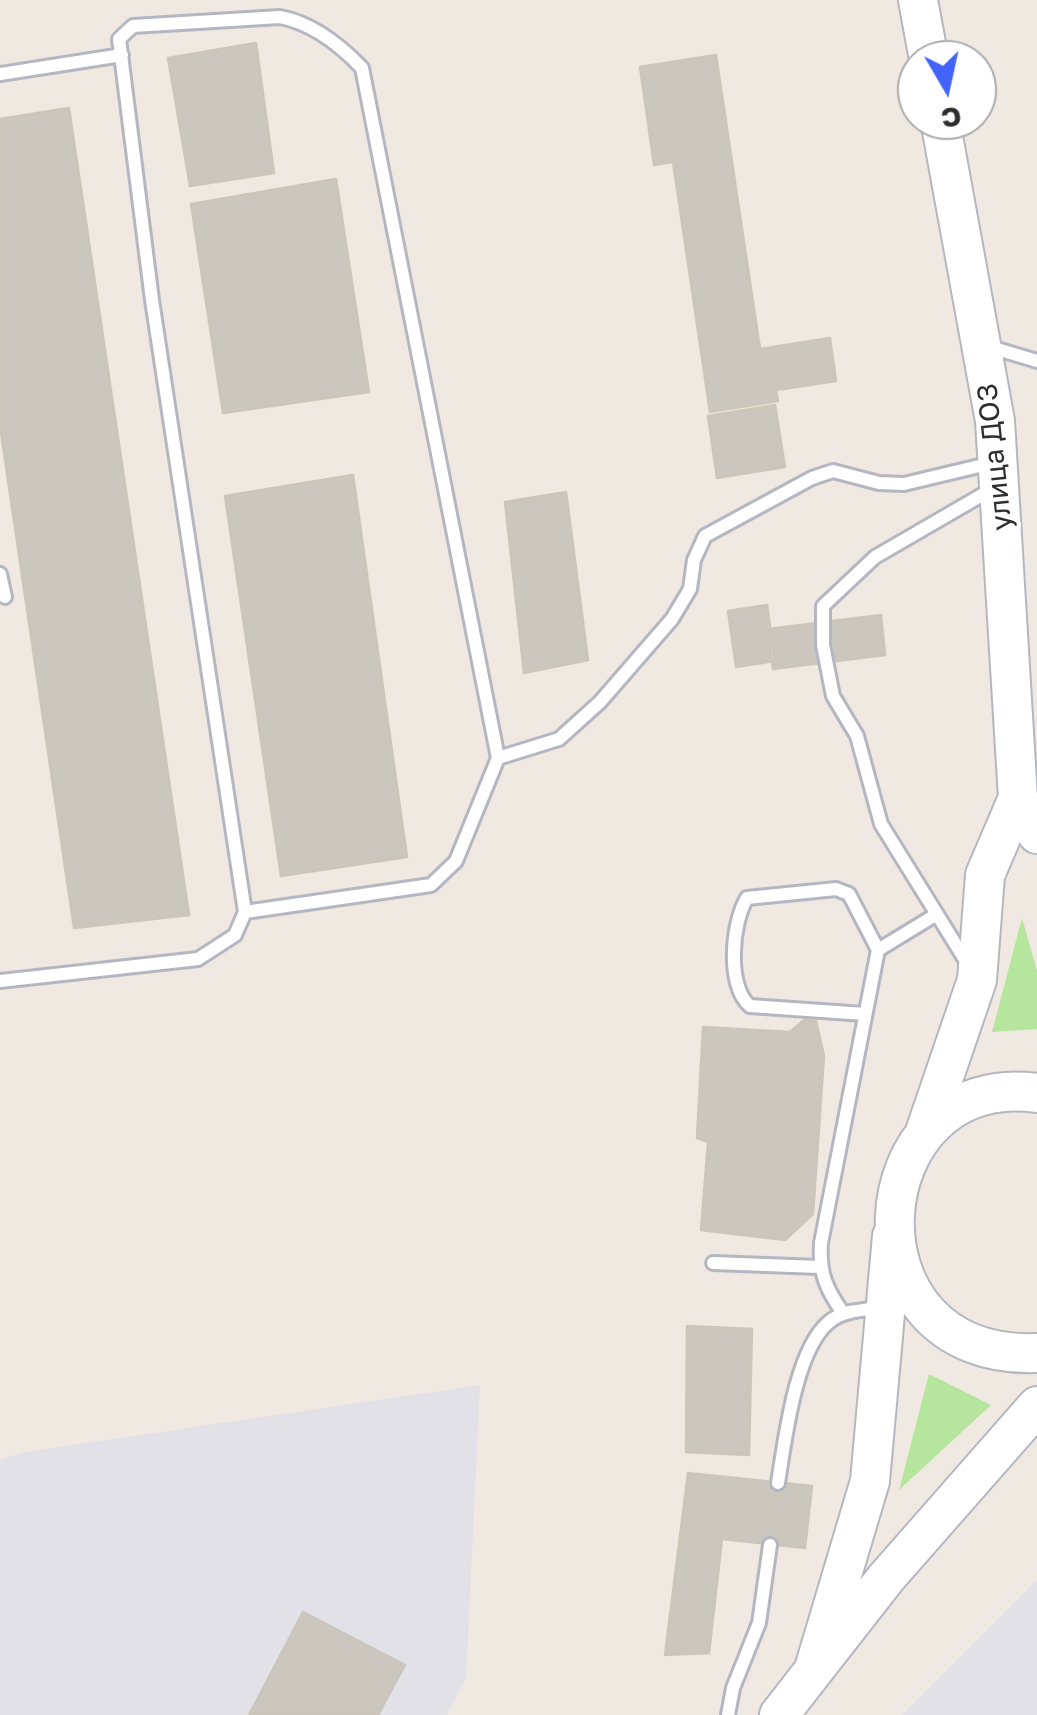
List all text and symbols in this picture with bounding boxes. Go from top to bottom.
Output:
north arrow [897,40,997,140]
text: С [939,100,964,136]
street label: улица ДОЗ [971,382,1019,532]

